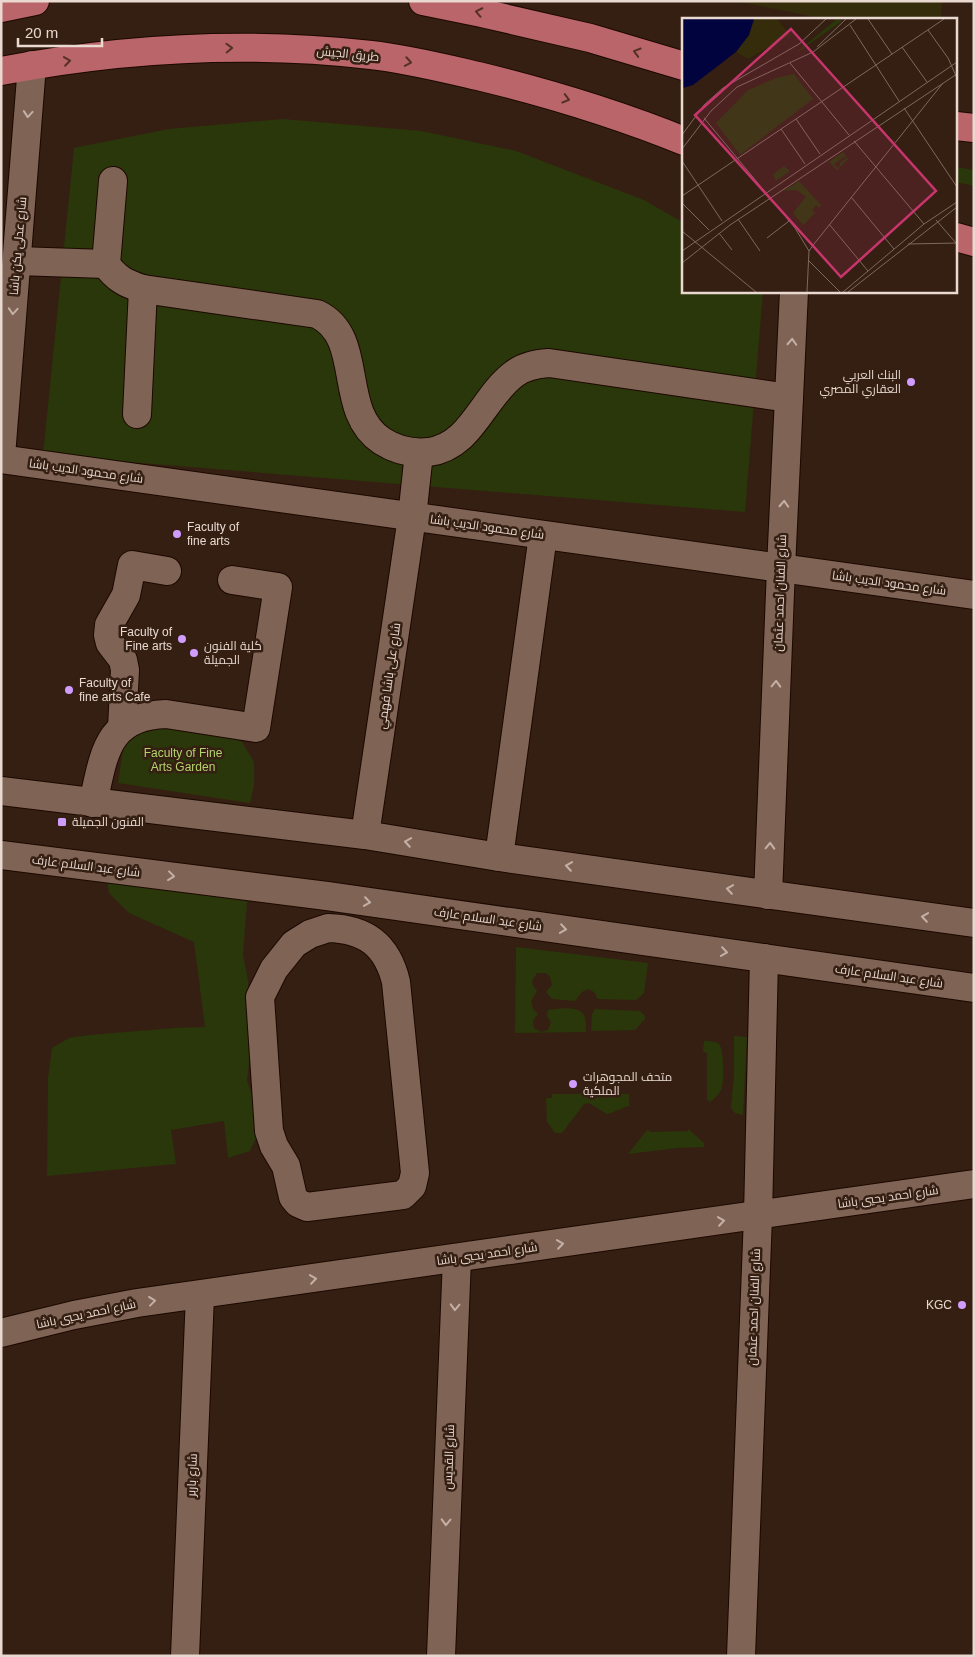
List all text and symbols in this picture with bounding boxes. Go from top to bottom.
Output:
one-way arrow [475,8,484,18]
scale bar [18,15,101,47]
inset map [682,18,958,292]
text: 20 m [25,24,58,41]
one-way arrow [225,43,233,54]
street label: طريق الجيش [316,44,380,64]
one-way arrow [633,47,642,57]
one-way arrow [62,56,71,66]
one-way arrow [403,56,412,66]
one-way arrow [561,94,569,104]
one-way arrow [23,110,34,118]
street label: شارع عدلى يكن باشا [7,196,30,296]
one-way arrow [7,307,18,315]
one-way arrow [786,337,797,345]
place label: البنك العربي العقاري المصري [820,368,901,399]
marker: البنك العربي العقاري المصري [905,376,917,388]
street label: شارع محمود الديب باشا [28,456,144,487]
one-way arrow [778,500,789,508]
street label: شارع محمود الديب باشا [429,512,545,543]
place label: Faculty of fine arts [187,520,240,548]
marker: Faculty of fine arts [171,528,183,540]
street label: شارع الفنان احمد عثمان [771,534,790,652]
street label: شارع محمود الديب باشا [831,568,947,599]
street label: شارع على باشا فهمي [375,622,406,730]
place label: Faculty of Fine arts [120,625,173,653]
marker: Faculty of Fine arts [176,633,188,645]
place label: كلية الفنون الجميلة [204,639,262,667]
marker: كلية الفنون الجميلة [188,647,200,659]
place label: Faculty of fine arts Cafe [79,676,151,704]
one-way arrow [771,679,782,687]
marker: Faculty of fine arts Cafe [63,684,75,696]
park label: Faculty of Fine Arts Garden [144,746,223,774]
place label: الفنون الجميلة [72,815,144,829]
marker: الفنون الجميلة [56,816,68,828]
one-way arrow [404,837,413,847]
one-way arrow [765,842,775,850]
street label: شارع عبد السلام عارف [31,852,141,881]
one-way arrow [565,862,573,872]
one-way arrow [168,870,176,881]
one-way arrow [726,885,734,895]
one-way arrow [363,896,371,906]
street label: شارع عبد السلام عارف [433,904,543,935]
one-way arrow [921,912,930,922]
one-way arrow [559,923,567,934]
one-way arrow [720,946,728,957]
street label: شارع عبد السلام عارف [834,961,944,992]
place label: متحف المجوهرات الملكية [583,1070,672,1098]
marker: متحف المجوهرات الملكية [567,1078,579,1090]
street label: شارع احمد يحيي باشا [837,1183,940,1212]
one-way arrow [717,1216,725,1226]
one-way arrow [556,1239,564,1250]
street label: شارع احمد يحيي باشا [436,1240,539,1269]
street label: شارع الفنان احمد عثمان [745,1248,764,1366]
one-way arrow [309,1274,317,1285]
one-way arrow [148,1296,156,1307]
street label: شارع احمد يحيي باشا [35,1297,137,1332]
place label: KGC [926,1298,952,1312]
marker: KGC [956,1299,968,1311]
one-way arrow [450,1304,460,1311]
street label: شارع القديس [441,1424,458,1490]
street label: شارع باربر [184,1453,201,1498]
one-way arrow [441,1518,452,1526]

